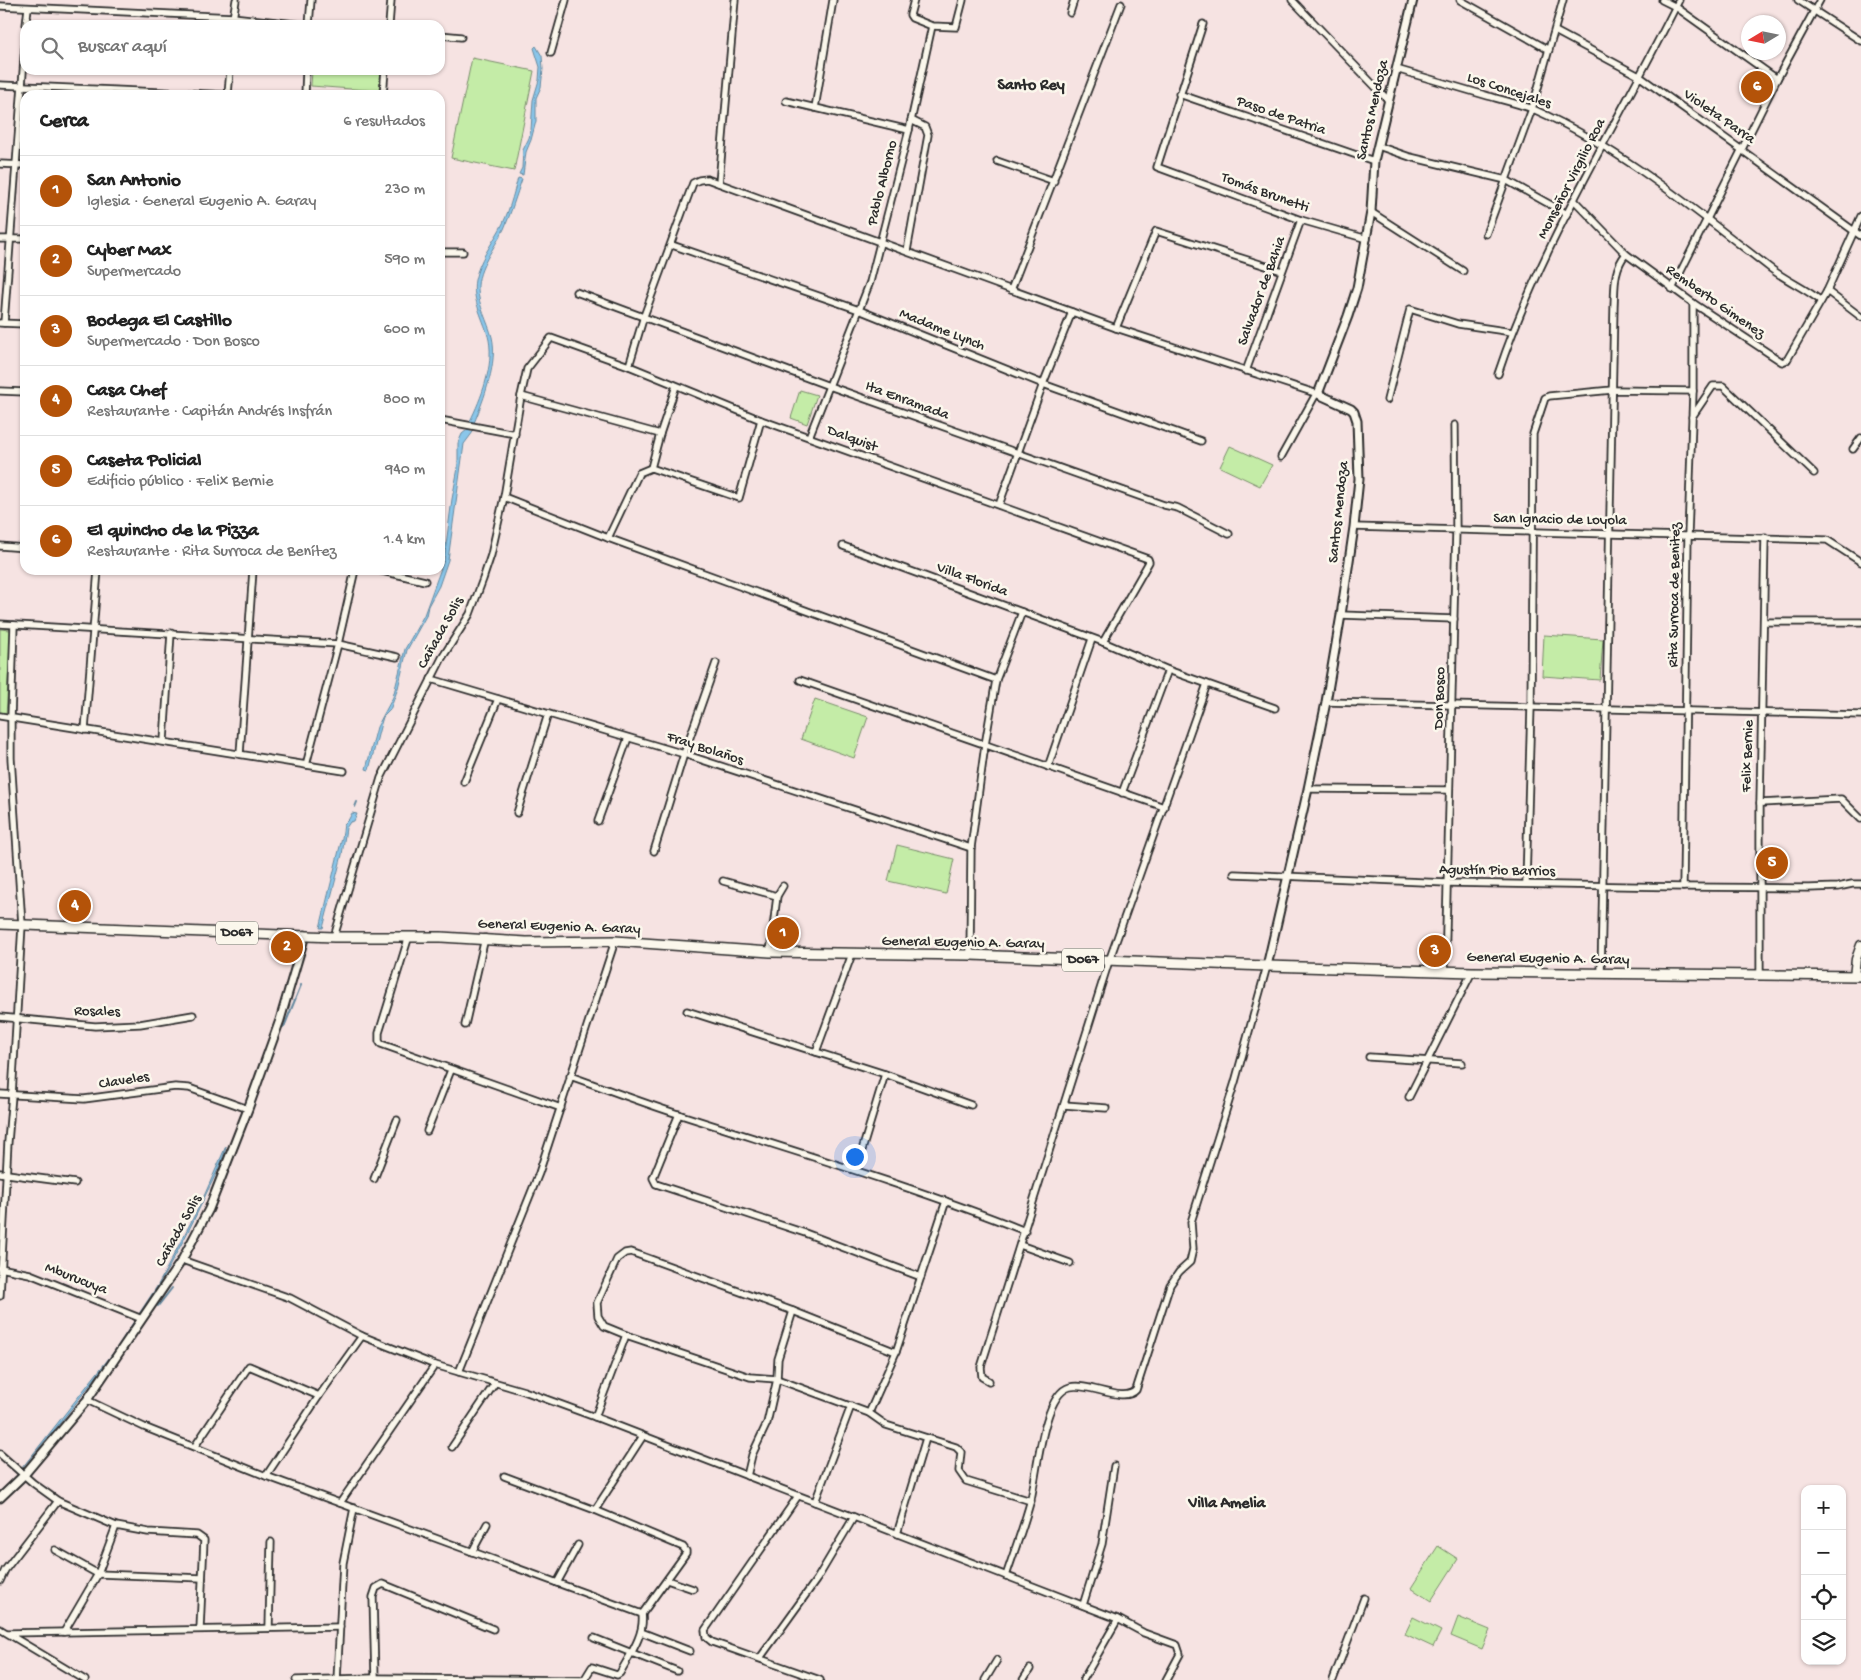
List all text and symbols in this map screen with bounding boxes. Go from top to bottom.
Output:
north arrow [1741,15,1786,60]
search box [20,20,445,75]
icon: search [38,34,66,62]
text: Buscar aquí [78,36,167,59]
street label: Santos Mendoza [1353,58,1393,162]
pin: 6 [1741,68,1773,106]
street label: Los Concejales [1465,69,1554,113]
district label: Santo Rey [997,77,1065,96]
street label: Violeta Parra [1679,85,1759,149]
street label: Paso de Patria [1233,92,1329,140]
text: Cerca [40,110,88,135]
text: 6 resultados [343,113,425,132]
street label: Monseñor Virgilio Roa [1534,115,1610,242]
street label: Pablo Alborno [863,138,902,228]
street label: Tomás Brunetti [1218,168,1311,217]
text: San Antonio [87,170,181,193]
text: 1 [53,181,59,200]
text: 230 m [385,181,425,200]
text: Iglesia · General Eugenio A. Garay [87,193,316,212]
street label: Salvador de Bahia [1234,233,1290,348]
text: Cyber Max [87,240,171,263]
text: 2 [52,251,60,270]
text: 590 m [384,251,425,270]
street label: Remberto Gimenez [1662,261,1769,343]
text: Supermercado [87,263,181,282]
street label: Madame Lynch [896,305,988,355]
text: Bodega El Castillo [87,310,232,333]
text: 3 [52,321,60,340]
text: 600 m [384,321,425,340]
text: Supermercado · Don Bosco [87,333,260,352]
street label: Ita Enramada [863,378,952,425]
text: Casa Chef [87,380,166,403]
text: 4 [52,391,60,410]
text: 800 m [383,391,425,410]
text: Restaurante · Capitán Andrés Insfrán [87,403,332,422]
street label: Dalquist [823,421,881,457]
text: Caseta Policial [87,450,201,473]
street label: Santos Mendoza [1325,460,1353,564]
text: 5 [52,461,60,480]
text: 940 m [385,461,425,480]
text: Edificio público · Felix Bernie [87,473,273,492]
street label: San Ignacio de Loyola [1493,510,1628,530]
text: El quincho de la Pizza [87,520,259,543]
street label: Rita Surroca de Benitez [1665,522,1685,668]
text: 6 [52,531,60,550]
text: 1.4 km [384,531,425,550]
text: Restaurante · Rita Surroca de Benítez [87,543,337,562]
street label: Villa Florida [933,558,1011,601]
street label: Cañada Solis [414,593,468,672]
street label: Don Bosco [1430,666,1450,730]
street label: Felix Bernie [1738,719,1758,793]
street label: Fray Bolaños [663,728,746,770]
pin: 5 [1756,844,1788,882]
street label: Agustín Pio Barrios [1439,861,1556,881]
pin: 4 [59,887,91,925]
pin: 1 [767,914,799,952]
street label: General Eugenio A. Garay [477,915,641,939]
road number: D067 [216,921,258,944]
pin: 2 [271,928,303,966]
pin: 3 [1419,932,1451,970]
street label: General Eugenio A. Garay [881,933,1045,953]
road number: D067 [1062,948,1104,972]
street label: General Eugenio A. Garay [1466,949,1630,969]
street label: Rosales [74,1003,121,1021]
street label: Claveles [98,1068,151,1094]
your location [842,1144,868,1170]
street label: Cañada Solis [152,1191,206,1270]
street label: Mburucuya [42,1259,110,1299]
map controls [1801,1485,1846,1665]
button: + [1801,1485,1846,1530]
district label: Villa Amelia [1187,1495,1267,1514]
button: − [1801,1530,1846,1575]
button: locate [1801,1575,1846,1620]
button: layers [1801,1620,1846,1665]

